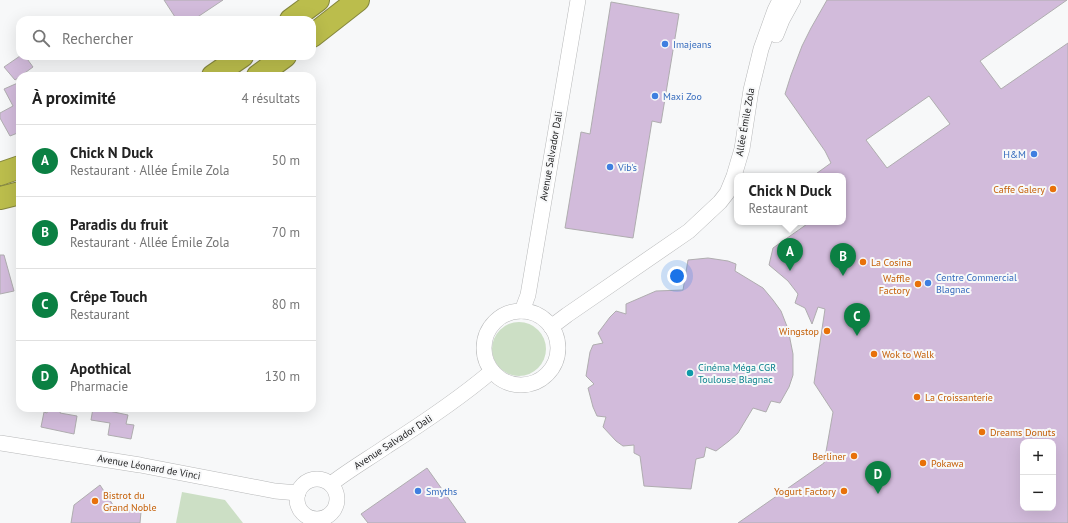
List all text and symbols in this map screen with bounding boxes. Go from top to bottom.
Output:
search box [16,16,316,60]
icon: search [30,27,52,49]
text: Rechercher [62,29,133,48]
place label: Imajeans [673,38,711,51]
marker: Imajeans [660,39,670,49]
text: À proximité [32,87,116,109]
street label: Allée Émile Zola [733,87,757,157]
text: 4 résultats [241,90,300,107]
place label: Maxi Zoo [663,90,702,103]
marker: Maxi Zoo [650,91,660,101]
street label: Avenue Salvador Dali [537,110,565,202]
text: Chick N Duck [70,143,153,162]
place label: H&M [1003,148,1026,161]
marker: H&M [1029,149,1039,159]
text: A [41,152,49,169]
text: 50 m [272,152,300,169]
place label: Vib's [617,161,637,174]
text: Restaurant · Allée Émile Zola [70,162,229,179]
marker: Vib's [605,162,615,172]
popup [734,173,846,225]
text: Chick N Duck [748,181,832,200]
place label: Caffe Galery [993,183,1045,196]
marker: Caffe Galery [1048,184,1058,194]
text: Restaurant [748,200,808,217]
text: Paradis du fruit [70,215,168,234]
text: B [41,224,49,241]
text: 70 m [272,224,300,241]
text: Restaurant · Allée Émile Zola [70,234,229,251]
pin: A [777,238,803,271]
pin: B [830,243,856,276]
place label: La Cosina [871,256,912,269]
marker: La Cosina [858,257,868,267]
your location [667,266,687,286]
place label: Centre Commercial Blagnac [936,271,1017,296]
place label: Waffle Factory [879,272,910,297]
marker: Centre Commercial Blagnac [923,278,933,288]
marker: Waffle Factory [913,279,923,289]
text: Crêpe Touch [70,287,147,306]
text: C [41,296,49,313]
text: 80 m [272,296,300,313]
pin: C [844,303,870,336]
text: Restaurant [70,306,129,323]
place label: Wingstop [779,325,819,338]
marker: Wingstop [822,326,832,336]
place label: Wok to Walk [882,348,934,361]
marker: Wok to Walk [869,349,879,359]
text: Apothical [70,359,131,378]
place label: Cinéma Méga CGR Toulouse Blagnac [698,361,776,386]
text: D [41,368,49,385]
text: 130 m [265,368,300,385]
marker: Cinéma Méga CGR Toulouse Blagnac [685,368,695,378]
text: Pharmacie [70,378,128,395]
place label: La Croissanterie [925,391,993,404]
marker: La Croissanterie [912,392,922,402]
street label: Avenue Salvador Dali [351,412,435,472]
place label: Dreams Donuts [990,426,1055,439]
marker: Dreams Donuts [977,427,987,437]
map controls [1020,439,1056,511]
button: + [1020,439,1056,475]
place label: Berliner [812,450,847,463]
marker: Berliner [849,451,859,461]
street label: Avenue Léonard de Vinci [96,452,202,482]
place label: Pokawa [931,457,964,470]
marker: Pokawa [918,458,928,468]
pin: D [865,461,891,494]
button: − [1020,475,1056,511]
place label: Smyths [426,485,457,498]
place label: Yogurt Factory [774,485,836,498]
marker: Smyths [413,486,423,496]
marker: Yogurt Factory [839,486,849,496]
place label: Bistrot du Grand Noble [103,489,157,514]
marker: Bistrot du Grand Noble [90,496,100,506]

